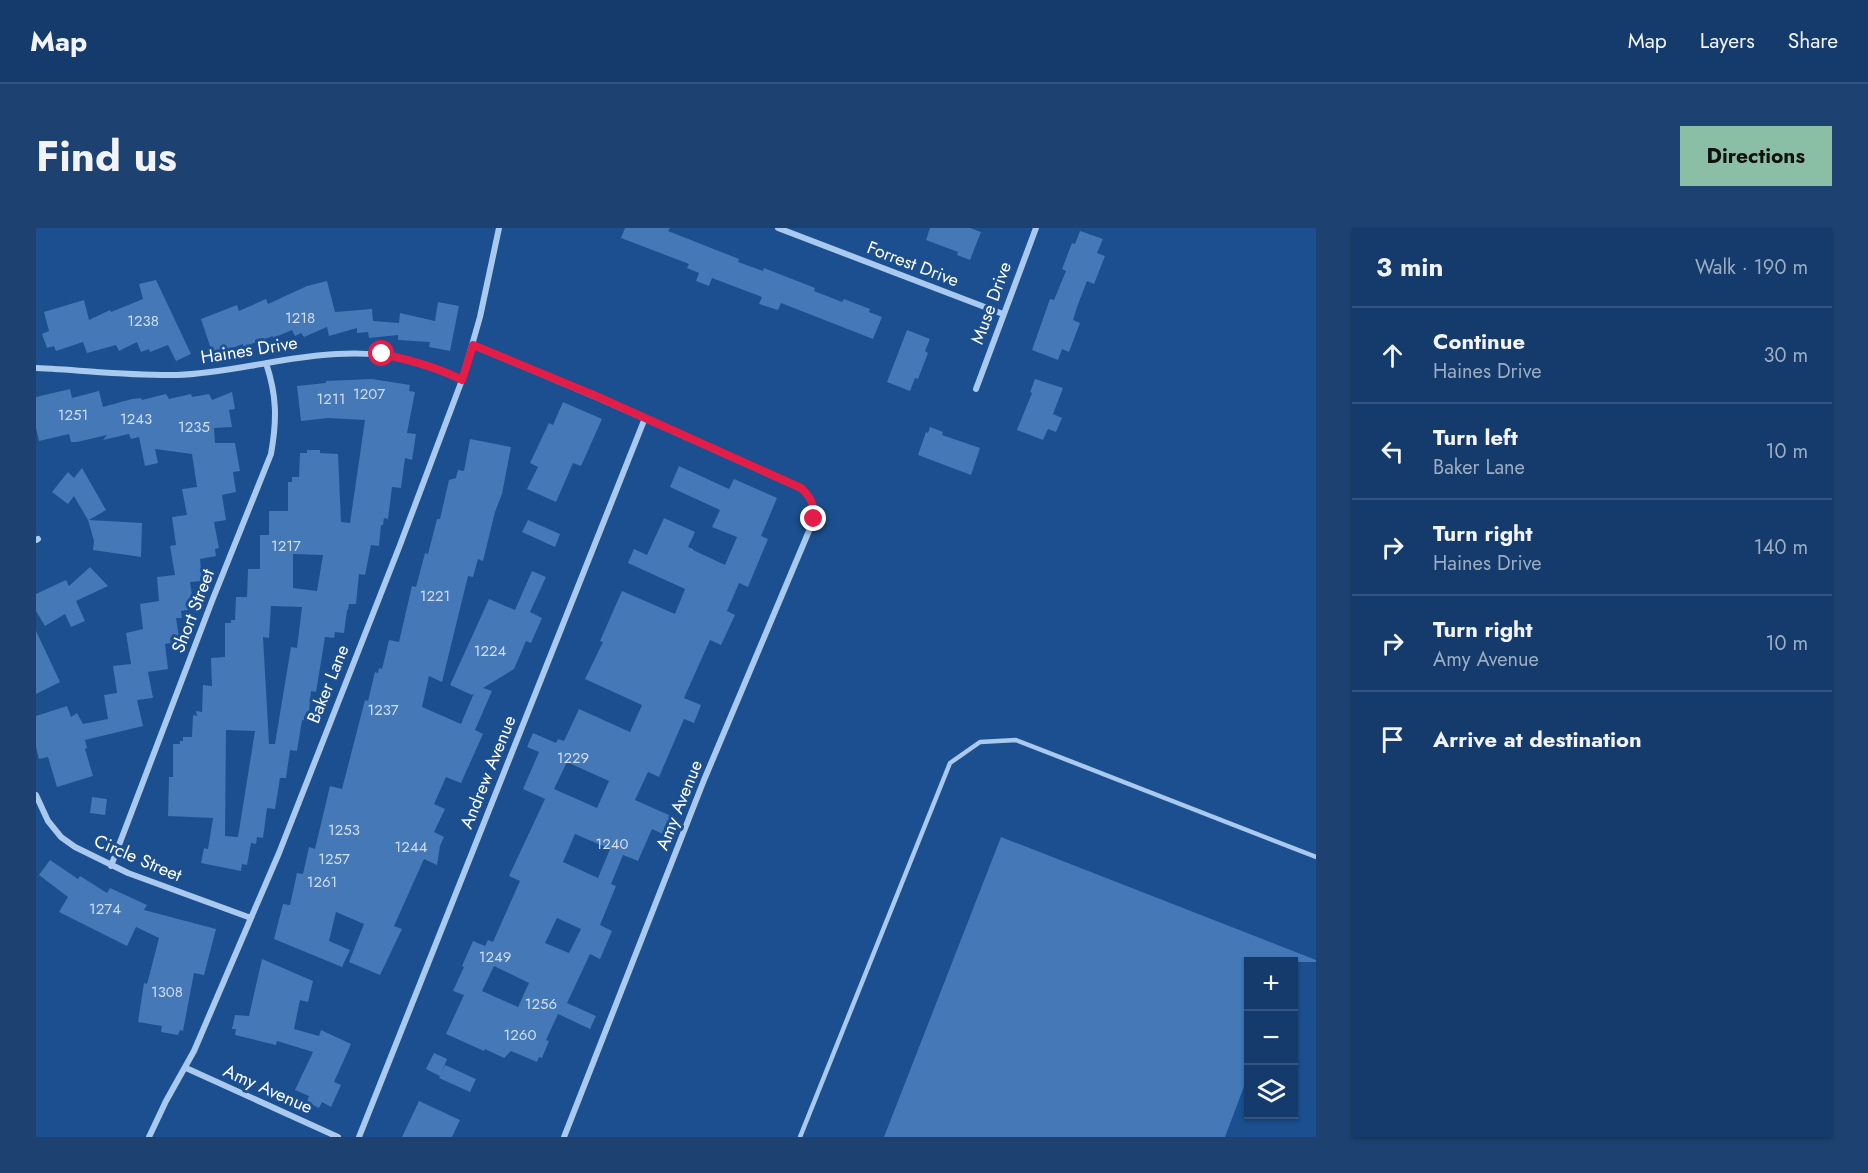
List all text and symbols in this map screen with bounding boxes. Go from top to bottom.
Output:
text: Map [30,21,87,62]
text: Map [1628,26,1667,56]
text: Layers [1700,26,1755,56]
text: Share [1788,26,1838,56]
text: Find us [36,126,177,187]
button: Directions [1680,126,1832,186]
street label: Forrest Drive [863,235,963,293]
text: 3 min [1376,248,1443,286]
text: Walk · 190 m [1695,253,1808,282]
street label: Muse Drive [964,258,1018,348]
house number: 1218 [285,307,315,329]
house number: 1238 [127,310,159,332]
text: Continue [1433,325,1525,357]
street label: Haines Drive [199,330,299,370]
icon: ahead [1376,339,1409,372]
route start [368,340,394,366]
text: 30 m [1763,341,1808,370]
text: Haines Drive [1433,357,1541,386]
house number: 1207 [353,383,385,405]
house number: 1211 [317,388,345,410]
house number: 1251 [58,404,88,426]
house number: 1243 [120,408,152,430]
house number: 1235 [178,416,210,438]
text: Turn left [1433,421,1518,453]
icon: left [1376,435,1409,468]
text: 10 m [1765,437,1808,466]
text: Baker Lane [1433,453,1525,482]
route end [800,505,826,531]
text: Turn right [1433,517,1533,549]
icon: right [1376,531,1409,564]
text: 140 m [1754,533,1808,562]
house number: 1217 [271,535,301,557]
text: Haines Drive [1433,549,1541,578]
street label: Short Street [165,565,221,657]
house number: 1221 [420,585,450,607]
text: Turn right [1433,613,1533,645]
icon: right [1376,627,1409,660]
text: 10 m [1765,629,1808,658]
house number: 1224 [474,640,507,662]
street label: Baker Lane [300,641,356,727]
text: Amy Avenue [1433,645,1539,674]
house number: 1237 [367,699,399,721]
street label: Andrew Avenue [453,711,523,833]
icon: arrive [1376,723,1409,756]
text: Arrive at destination [1433,723,1642,755]
house number: 1229 [557,747,589,769]
street label: Amy Avenue [649,756,709,854]
house number: 1253 [328,819,360,841]
street label: Circle Street [90,828,187,888]
house number: 1240 [595,833,629,855]
house number: 1244 [395,836,428,858]
house number: 1257 [318,848,350,870]
house number: 1261 [307,871,337,893]
house number: 1274 [89,898,121,920]
house number: 1249 [479,946,511,968]
map controls [1244,957,1298,1119]
button: + [1244,957,1298,1011]
house number: 1308 [151,981,183,1003]
house number: 1256 [525,993,557,1015]
button: − [1244,1011,1298,1065]
house number: 1260 [504,1024,536,1046]
street label: Amy Avenue [219,1058,317,1120]
button: layers [1244,1065,1298,1119]

